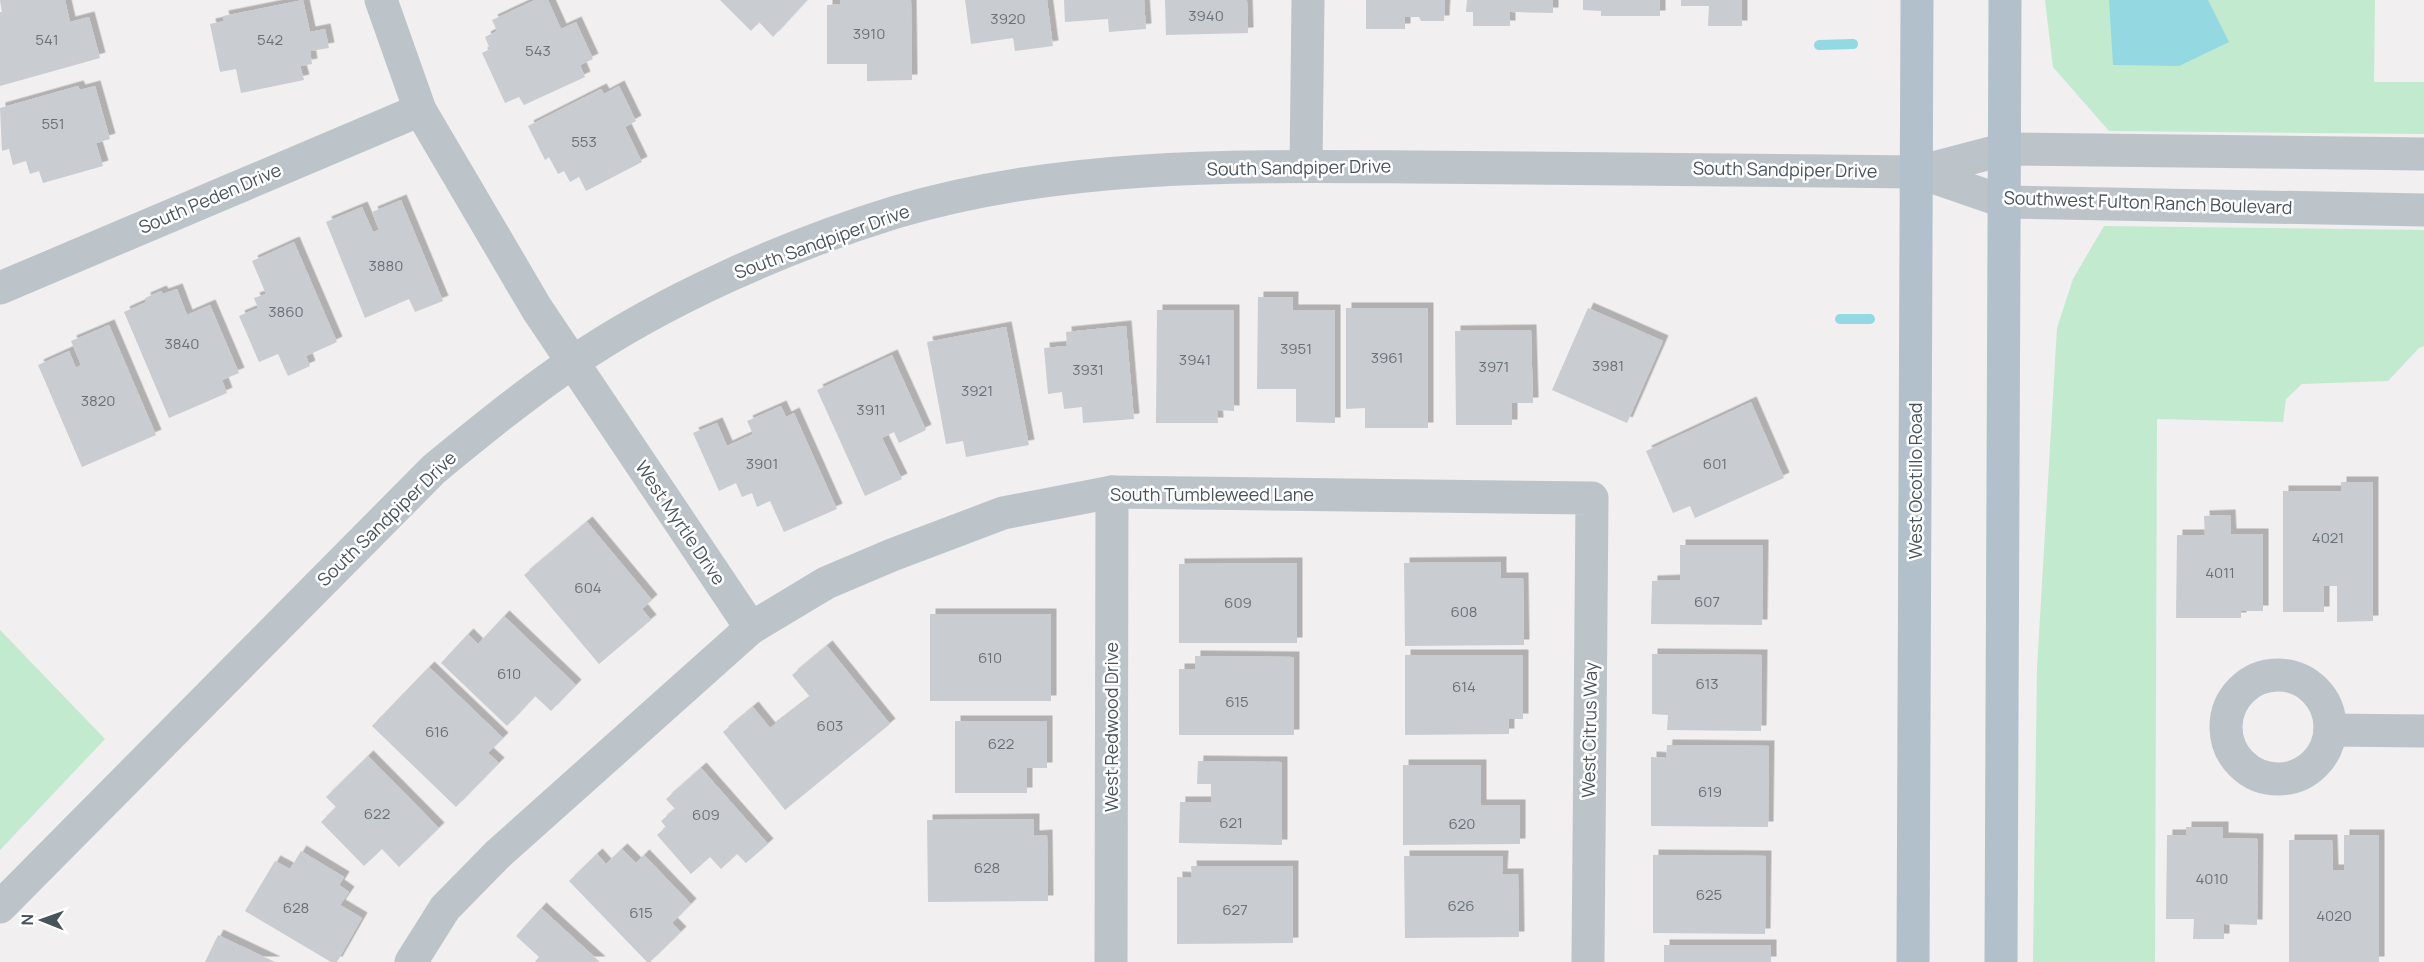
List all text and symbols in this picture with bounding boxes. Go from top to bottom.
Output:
house number: 3940 [1188,5,1224,26]
house number: 3920 [990,8,1026,29]
house number: 3910 [853,23,885,44]
house number: 541 [35,29,59,50]
house number: 542 [257,29,283,50]
house number: 543 [525,40,551,61]
house number: 551 [41,113,65,134]
house number: 553 [571,131,597,152]
street label: South Sandpiper Drive [1207,153,1391,181]
street label: South Sandpiper Drive [1693,155,1877,183]
street label: South Peden Drive [135,157,285,239]
street label: Southwest Fulton Ranch Boulevard [2003,185,2293,219]
street label: South Sandpiper Drive [731,198,912,284]
house number: 3880 [369,255,403,276]
house number: 3860 [268,301,304,322]
house number: 3840 [165,333,200,354]
house number: 3951 [1280,338,1312,359]
house number: 3961 [1371,347,1403,368]
house number: 3941 [1179,349,1211,370]
house number: 3981 [1592,355,1624,376]
house number: 3971 [1479,356,1509,377]
house number: 3931 [1072,359,1104,380]
house number: 3921 [961,380,993,401]
house number: 3820 [81,390,115,411]
house number: 3911 [856,399,886,420]
street label: West Ocotillo Road [1903,403,1927,559]
street label: South Sandpiper Drive [312,446,461,591]
house number: 3901 [746,453,778,474]
house number: 601 [1703,453,1727,474]
street label: West Myrtle Drive [630,456,731,589]
street label: South Tumbleweed Lane [1110,482,1314,506]
house number: 4021 [2312,527,2344,548]
house number: 4011 [2205,562,2235,583]
house number: 604 [574,577,602,598]
house number: 607 [1694,591,1720,612]
house number: 609 [1224,592,1252,613]
house number: 608 [1450,601,1478,622]
street label: West Redwood Drive [1099,642,1123,812]
house number: 610 [978,647,1002,668]
street label: West Citrus Way [1576,661,1602,798]
house number: 610 [497,663,521,684]
house number: 613 [1695,673,1719,694]
house number: 614 [1452,676,1476,697]
house number: 615 [1225,691,1249,712]
house number: 603 [817,715,843,736]
house number: 616 [425,721,449,742]
house number: 622 [988,733,1014,754]
house number: 619 [1698,781,1722,802]
house number: 622 [364,803,390,824]
house number: 609 [692,804,720,825]
house number: 621 [1219,812,1243,833]
house number: 620 [1448,813,1476,834]
house number: 628 [974,857,1000,878]
house number: 4010 [2196,868,2229,889]
house number: 625 [1696,884,1722,905]
north arrow [12,890,72,950]
house number: 626 [1447,895,1475,916]
house number: 628 [283,897,309,918]
house number: 627 [1222,899,1248,920]
house number: 615 [629,902,653,923]
house number: 4020 [2316,905,2352,926]
text: N [16,914,38,926]

